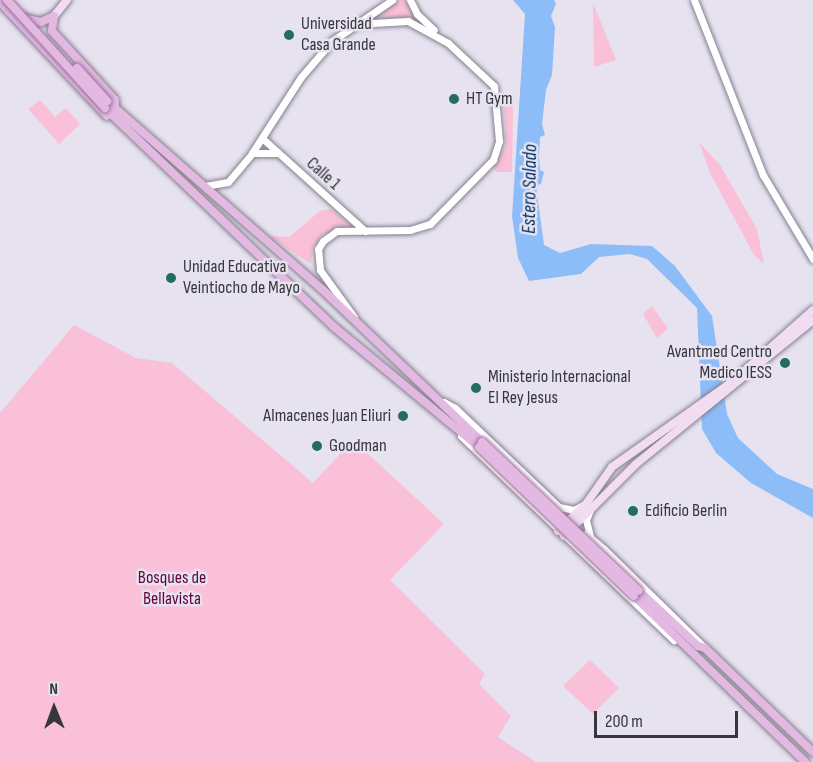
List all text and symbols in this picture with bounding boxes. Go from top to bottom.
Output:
place label: Universidad Casa Grande [301,14,376,57]
marker: Universidad Casa Grande [282,28,296,42]
place label: HT Gym [466,88,513,110]
marker: HT Gym [447,92,461,106]
water label: Estero Salado [517,144,543,234]
street label: Calle 1 [301,153,345,195]
place label: Unidad Educativa Veintiocho de Mayo [183,257,300,300]
marker: Unidad Educativa Veintiocho de Mayo [164,271,178,285]
place label: Avantmed Centro Medico IESS [667,342,772,385]
marker: Avantmed Centro Medico IESS [776,354,794,372]
place label: Ministerio Internacional El Rey Jesus [488,367,631,410]
marker: Ministerio Internacional El Rey Jesus [469,381,483,395]
place label: Almacenes Juan Eliuri [263,405,391,427]
marker: Almacenes Juan Eliuri [396,409,410,423]
place label: Goodman [329,435,387,457]
marker: Goodman [310,439,324,453]
place label: Edificio Berlin [645,500,727,522]
marker: Edificio Berlin [626,504,640,518]
park label: Bosques de Bellavista [138,568,206,610]
north arrow [24,678,84,738]
text: N [49,680,58,699]
scale bar [597,699,741,737]
text: 200 m [605,711,643,732]

